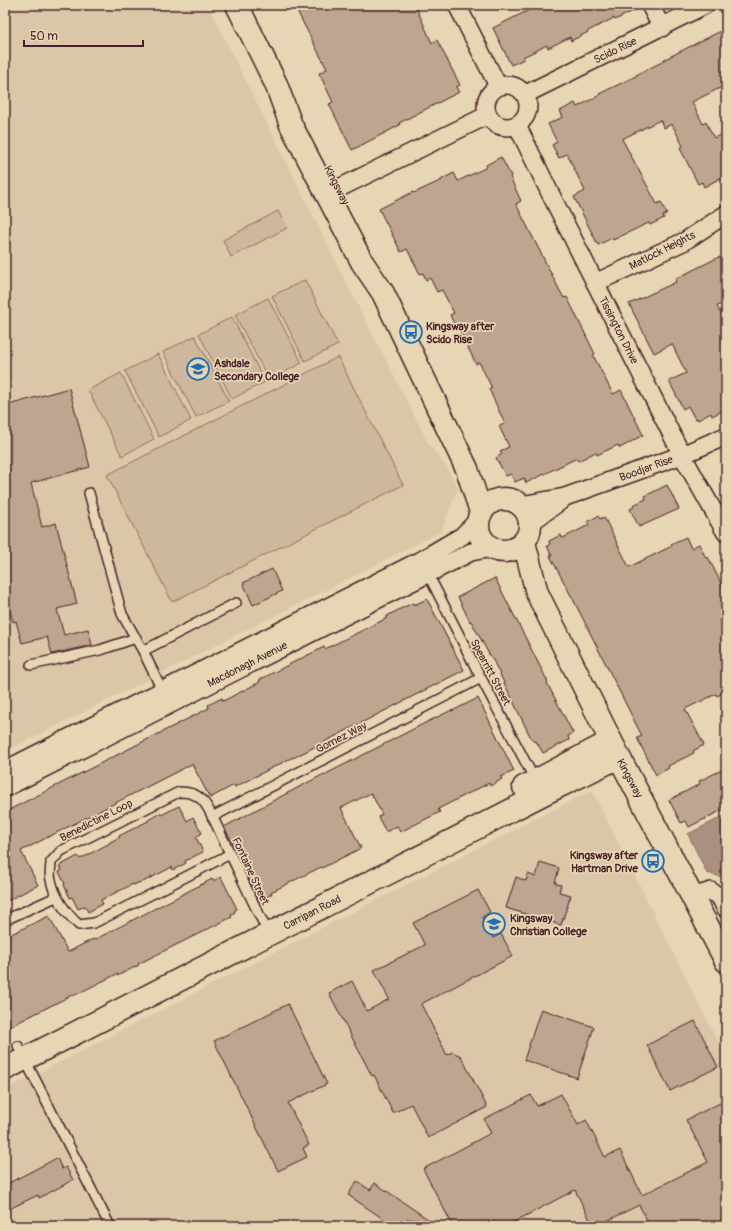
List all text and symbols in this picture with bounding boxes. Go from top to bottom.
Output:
scale bar [24,22,143,48]
text: 50 m [30,29,58,44]
street label: Scido Rise [592,34,639,66]
street label: Kingsway [321,163,352,207]
street label: Matlock Heights [627,228,697,273]
street label: Tissington Drive [596,294,641,367]
bus stop icon: Kingsway after Scido Rise [398,319,424,345]
place label: Kingsway after Scido Rise [426,320,495,346]
school or university icon: Ashdale Secondary College [185,356,211,382]
place label: Ashdale Secondary College [214,357,300,383]
street label: Boodjar Rise [618,453,675,484]
street label: Spearritt Street [468,637,514,708]
street label: Macdonagh Avenue [205,638,290,690]
street label: Gomez Way [314,719,369,756]
street label: Kingsway [614,756,645,800]
street label: Benedictine Loop [58,797,135,844]
street label: Fontaine Street [229,835,272,908]
bus stop icon: Kingsway after Hartman Drive [640,848,666,874]
place label: Kingsway after Hartman Drive [570,849,639,875]
street label: Carripan Road [281,892,343,933]
school or university icon: Kingsway Christian College [481,911,507,937]
place label: Kingsway Christian College [510,912,587,938]

